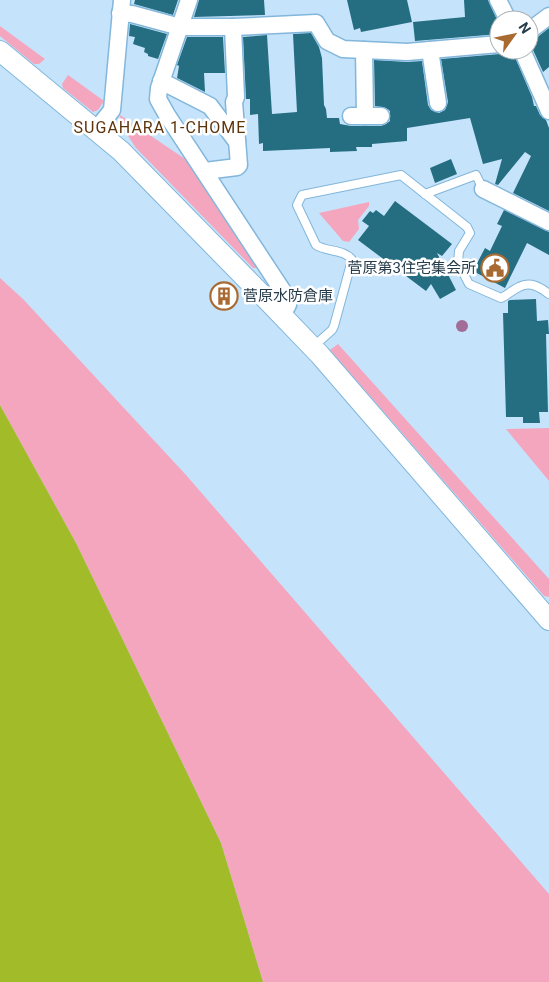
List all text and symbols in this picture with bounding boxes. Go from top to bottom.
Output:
north arrow [489,10,539,60]
text: N [515,19,534,36]
district label: SUGAHARA 1-CHOME [74,118,246,137]
public building icon: 菅原第3住宅集会所 [480,253,510,283]
place label: 菅原第3住宅集会所 [348,259,476,277]
building icon: 菅原水防倉庫 [209,281,239,311]
place label: 菅原水防倉庫 [243,287,333,305]

